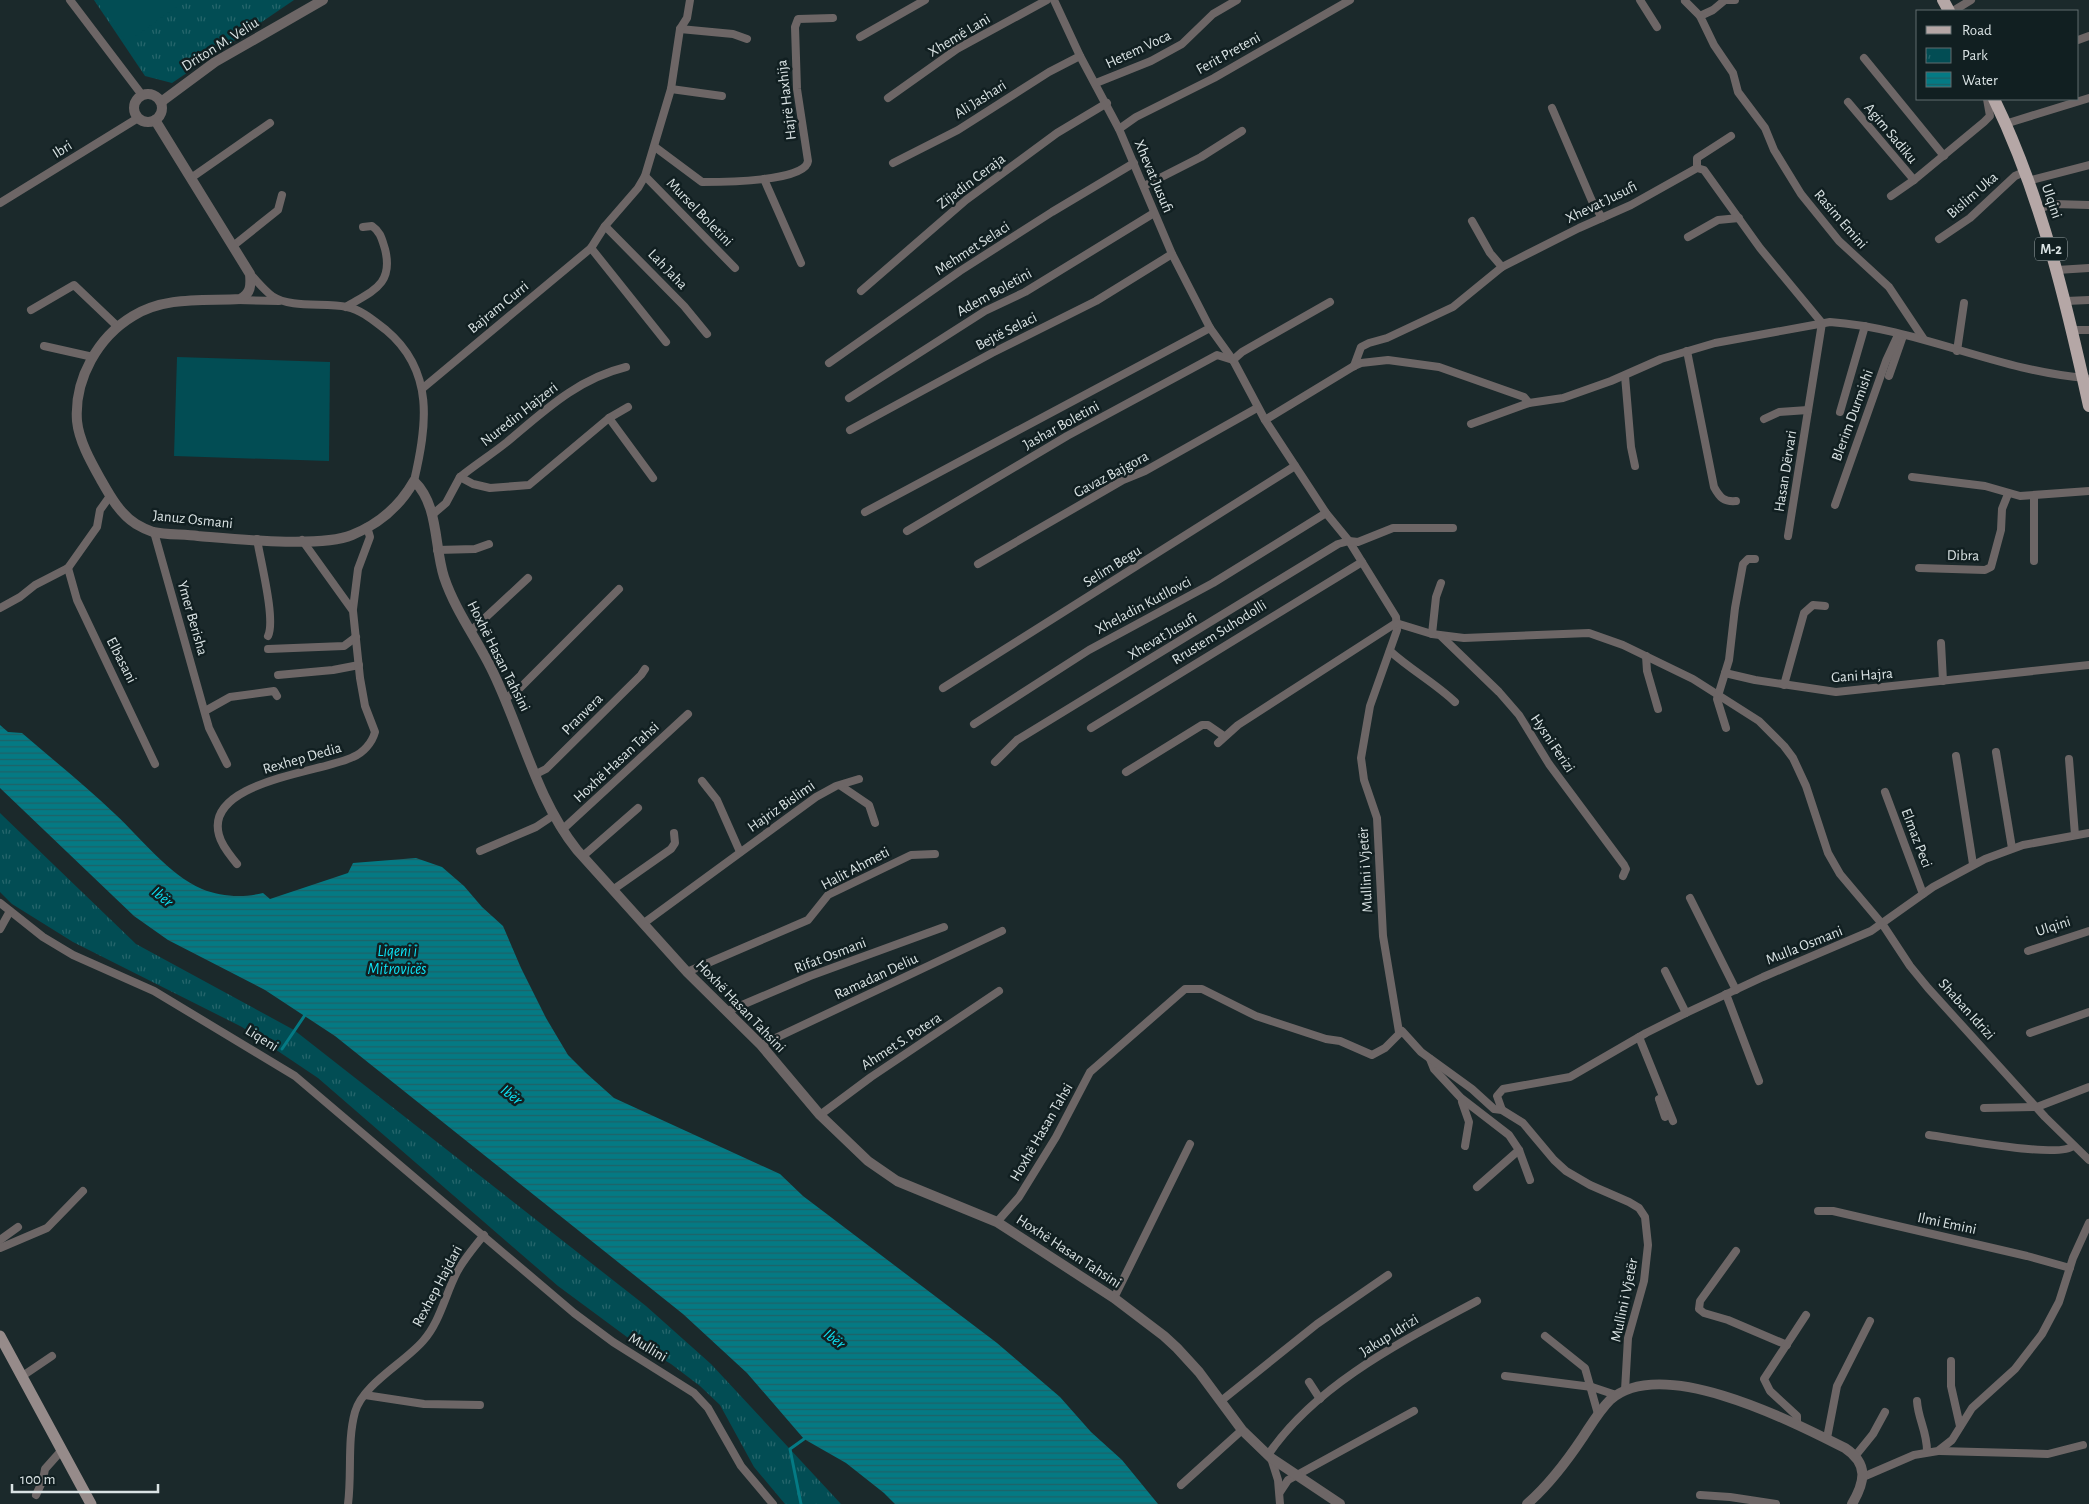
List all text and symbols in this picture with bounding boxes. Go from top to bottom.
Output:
legend [1916,10,2079,100]
street label: Xhemë Lani [926,11,993,60]
street label: Driton M. Veliu [179,15,262,74]
text: Road [1962,23,1992,38]
street label: Hetem Voca [1103,28,1173,71]
street label: Ferit Preteni [1194,30,1263,77]
text: Park [1962,48,1988,63]
street label: Hajrë Haxhija [774,59,799,141]
text: Water [1962,73,1998,88]
street label: Ali Jashari [952,78,1009,121]
street label: Agim Sadiku [1861,100,1920,167]
street label: Ibri [50,138,75,161]
street label: Xhevat Jusufi [1132,138,1176,215]
street label: Zijadin Ceraja [934,151,1008,212]
street label: Bislim Uka [1944,169,2001,221]
street label: Mursel Boletini [664,175,736,249]
street label: Xhevat Jusufi [1563,179,1639,226]
street label: Ulqini [2039,182,2064,221]
street label: Rasim Emini [1811,187,1870,252]
street label: Mehmet Selaci [932,219,1012,278]
road number: M-2 [2035,238,2067,260]
street label: Lah Jaha [645,246,690,292]
street label: Adem Boletini [954,266,1034,319]
street label: Bajram Curri [465,278,532,336]
street label: Bejtë Selaci [973,310,1039,353]
street label: Blerim Durmishi [1829,367,1876,463]
street label: Nuredin Hajzeri [478,380,561,449]
street label: Jashar Boletini [1021,398,1102,452]
street label: Hasan Dërvari [1772,429,1799,513]
street label: Gavaz Bajgora [1071,448,1151,500]
street label: Januz Osmani [152,508,234,531]
street label: Selim Begu [1081,543,1144,590]
street label: Dibra [1947,548,1979,563]
street label: Xheladin Kutllovci [1093,574,1194,637]
street label: Ymer Berisha [175,579,210,657]
street label: Rrustem Suhodolli [1169,597,1269,667]
street label: Hoxhë Hasan Tahsini [464,599,533,714]
street label: Xhevat Jusufi [1125,610,1199,663]
street label: Elbasani [104,635,139,686]
street label: Gani Hajra [1831,666,1894,685]
street label: Pranvera [559,691,606,738]
street label: Hysni Ferizi [1528,711,1577,775]
street label: Hoxhë Hasan Tahsi [571,719,662,806]
street label: Rexhep Dedia [261,740,343,777]
street label: Hajriz Bislimi [745,778,818,835]
street label: Elmaz Peci [1898,807,1935,870]
street label: Mullini i Vjetër [1356,827,1375,913]
street label: Halit Ahmeti [819,844,892,893]
water label: Ibër [149,884,177,910]
street label: Ulqini [2034,914,2072,939]
street label: Mulla Osmani [1764,923,1845,968]
street label: Rifat Osmani [792,935,868,976]
water label: Liqeni i Mitrovicës [368,943,426,977]
street label: Ramadan Deliu [832,950,921,1002]
street label: Hoxhë Hasan Tahsini [693,957,788,1055]
street label: Shaban Idrizi [1936,976,1998,1043]
street label: Ahmet S. Potera [859,1010,944,1073]
street label: Liqeni [243,1023,281,1054]
street label: Hoxhë Hasan Tahsi [1007,1081,1076,1184]
water label: Ibër [498,1082,526,1108]
street label: Ilmi Emini [1916,1210,1978,1237]
street label: Hoxhë Hasan Tahsini [1014,1212,1124,1291]
street label: Rexhep Hajdari [410,1243,465,1329]
street label: Mullini i Vjetër [1608,1257,1641,1343]
street label: Jakup Idrizi [1357,1312,1421,1359]
water label: Ibër [821,1326,849,1352]
street label: Mullini [626,1330,669,1365]
scale bar [12,1462,159,1494]
text: 100 m [20,1472,55,1487]

